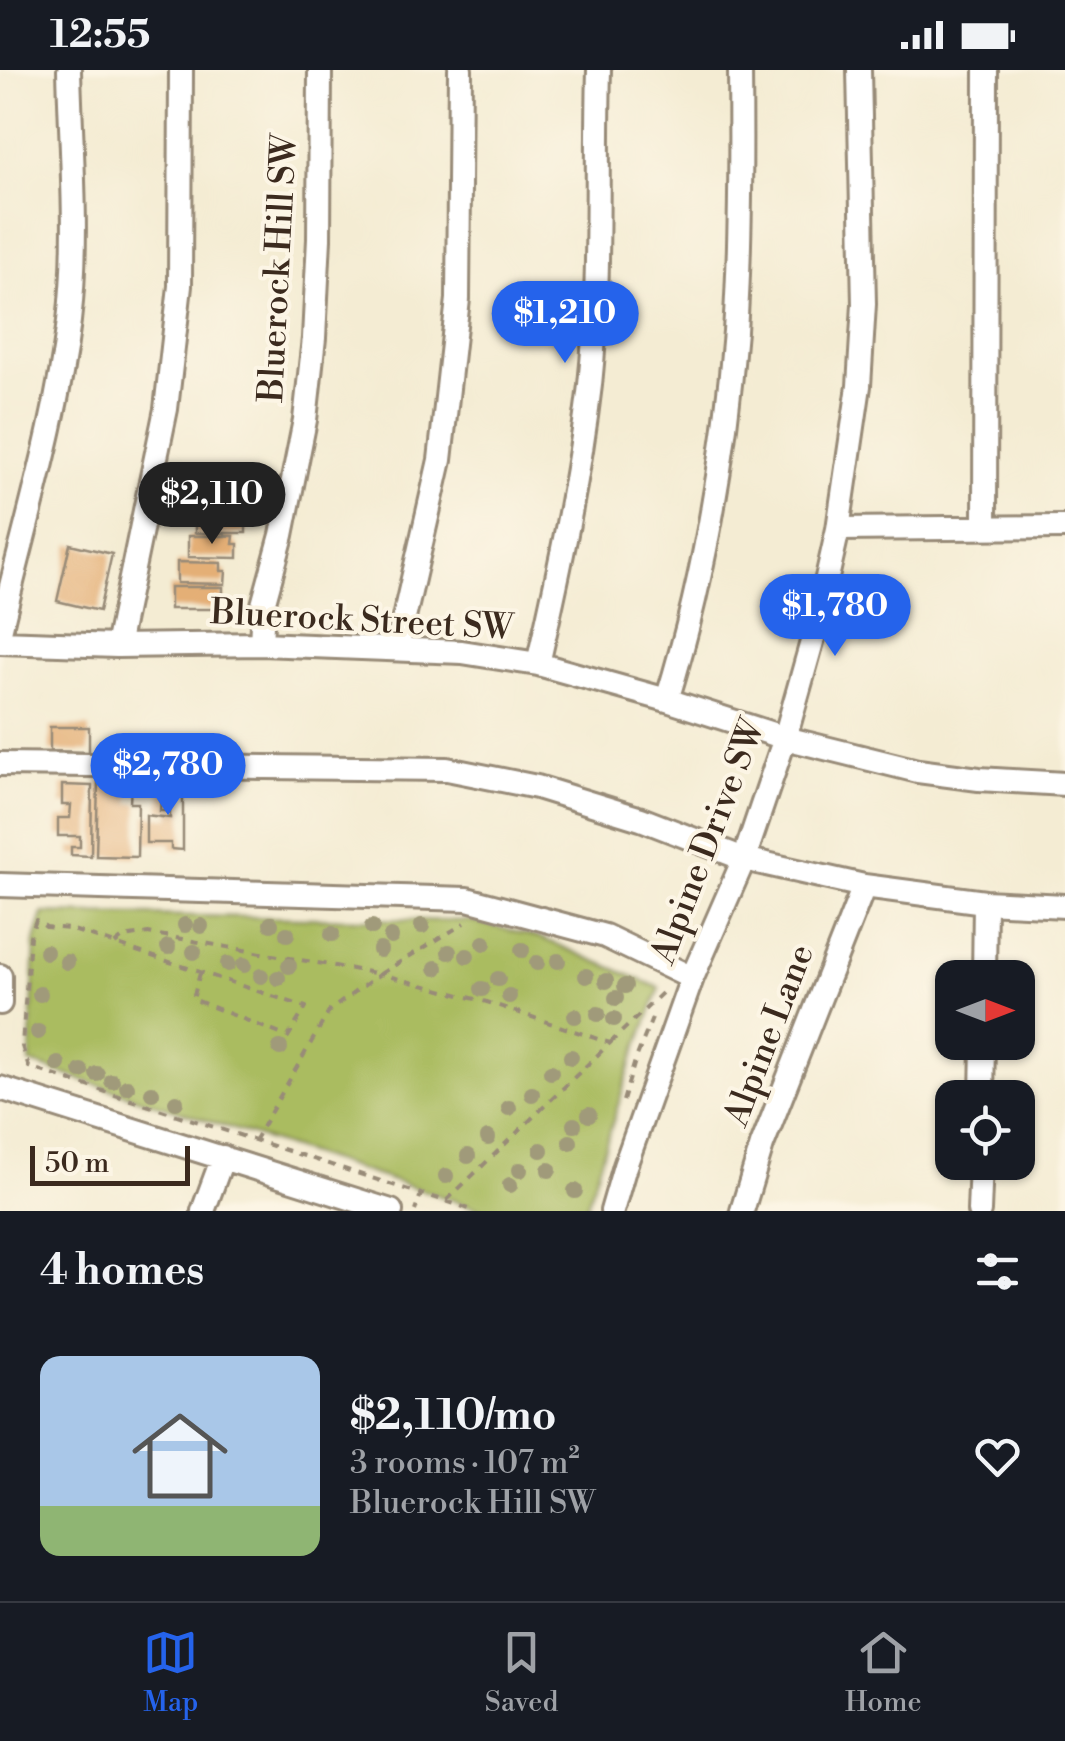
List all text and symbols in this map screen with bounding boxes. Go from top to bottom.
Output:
text: 12:55 [50,12,150,59]
street label: Bluerock Hill SW [250,132,307,404]
pin: $1,210 [484,281,646,366]
text: $1,210 [514,293,616,333]
pin: $2,110 [131,462,293,547]
text: $2,110 [160,474,264,514]
pin: $1,780 [754,574,916,659]
text: $1,780 [782,586,888,626]
street label: Bluerock Street SW [208,591,516,650]
street label: Alpine Drive SW [642,712,775,971]
pin: $2,780 [87,733,249,818]
text: $2,780 [113,745,223,785]
street label: Alpine Lane [715,939,824,1133]
north arrow [935,960,1035,1060]
map controls [935,960,1035,1180]
button: locate [935,1080,1035,1180]
scale bar [30,1141,190,1186]
text: 50 m [45,1146,109,1181]
icon: filters [970,1244,1025,1299]
text: 4 homes [40,1245,204,1298]
text: $2,110/mo [350,1390,556,1443]
icon: home [120,1396,240,1516]
icon: heart [970,1429,1025,1484]
text: 3 rooms · 107 m² [350,1443,580,1483]
text: Bluerock Hill SW [350,1483,596,1523]
tab: Map [143,1625,198,1720]
tab: Saved [485,1625,558,1720]
tab: Home [845,1625,922,1720]

